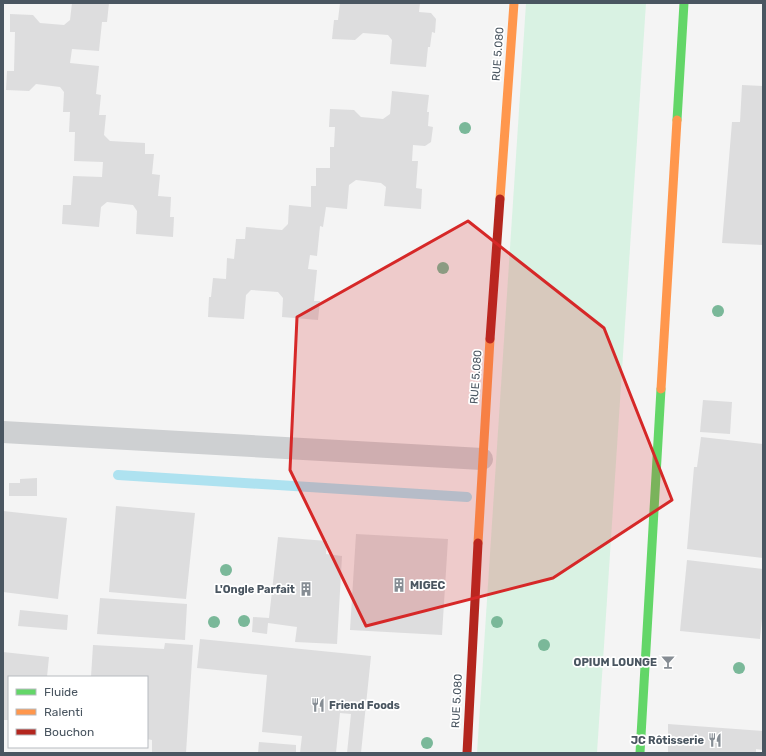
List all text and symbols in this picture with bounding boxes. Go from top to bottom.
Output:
street label: RUE 5.080 [490,26,506,82]
street label: RUE 5.080 [468,349,484,405]
building icon: MIGEC [391,577,407,593]
place label: MIGEC [410,579,446,592]
building icon: L'Ongle Parfait [298,581,314,597]
place label: L'Ongle Parfait [215,583,295,596]
bar icon: OPIUM LOUNGE [660,654,676,670]
place label: OPIUM LOUNGE [574,656,657,669]
street label: RUE 5.080 [449,674,465,728]
legend [8,676,148,748]
text: Fluide [44,685,78,699]
restaurant icon: Friend Foods [310,697,326,713]
place label: Friend Foods [329,699,400,712]
text: Ralenti [44,705,83,719]
text: Bouchon [44,725,94,739]
restaurant icon: JC Rôtisserie [707,732,723,748]
place label: JC Rôtisserie [631,734,704,747]

